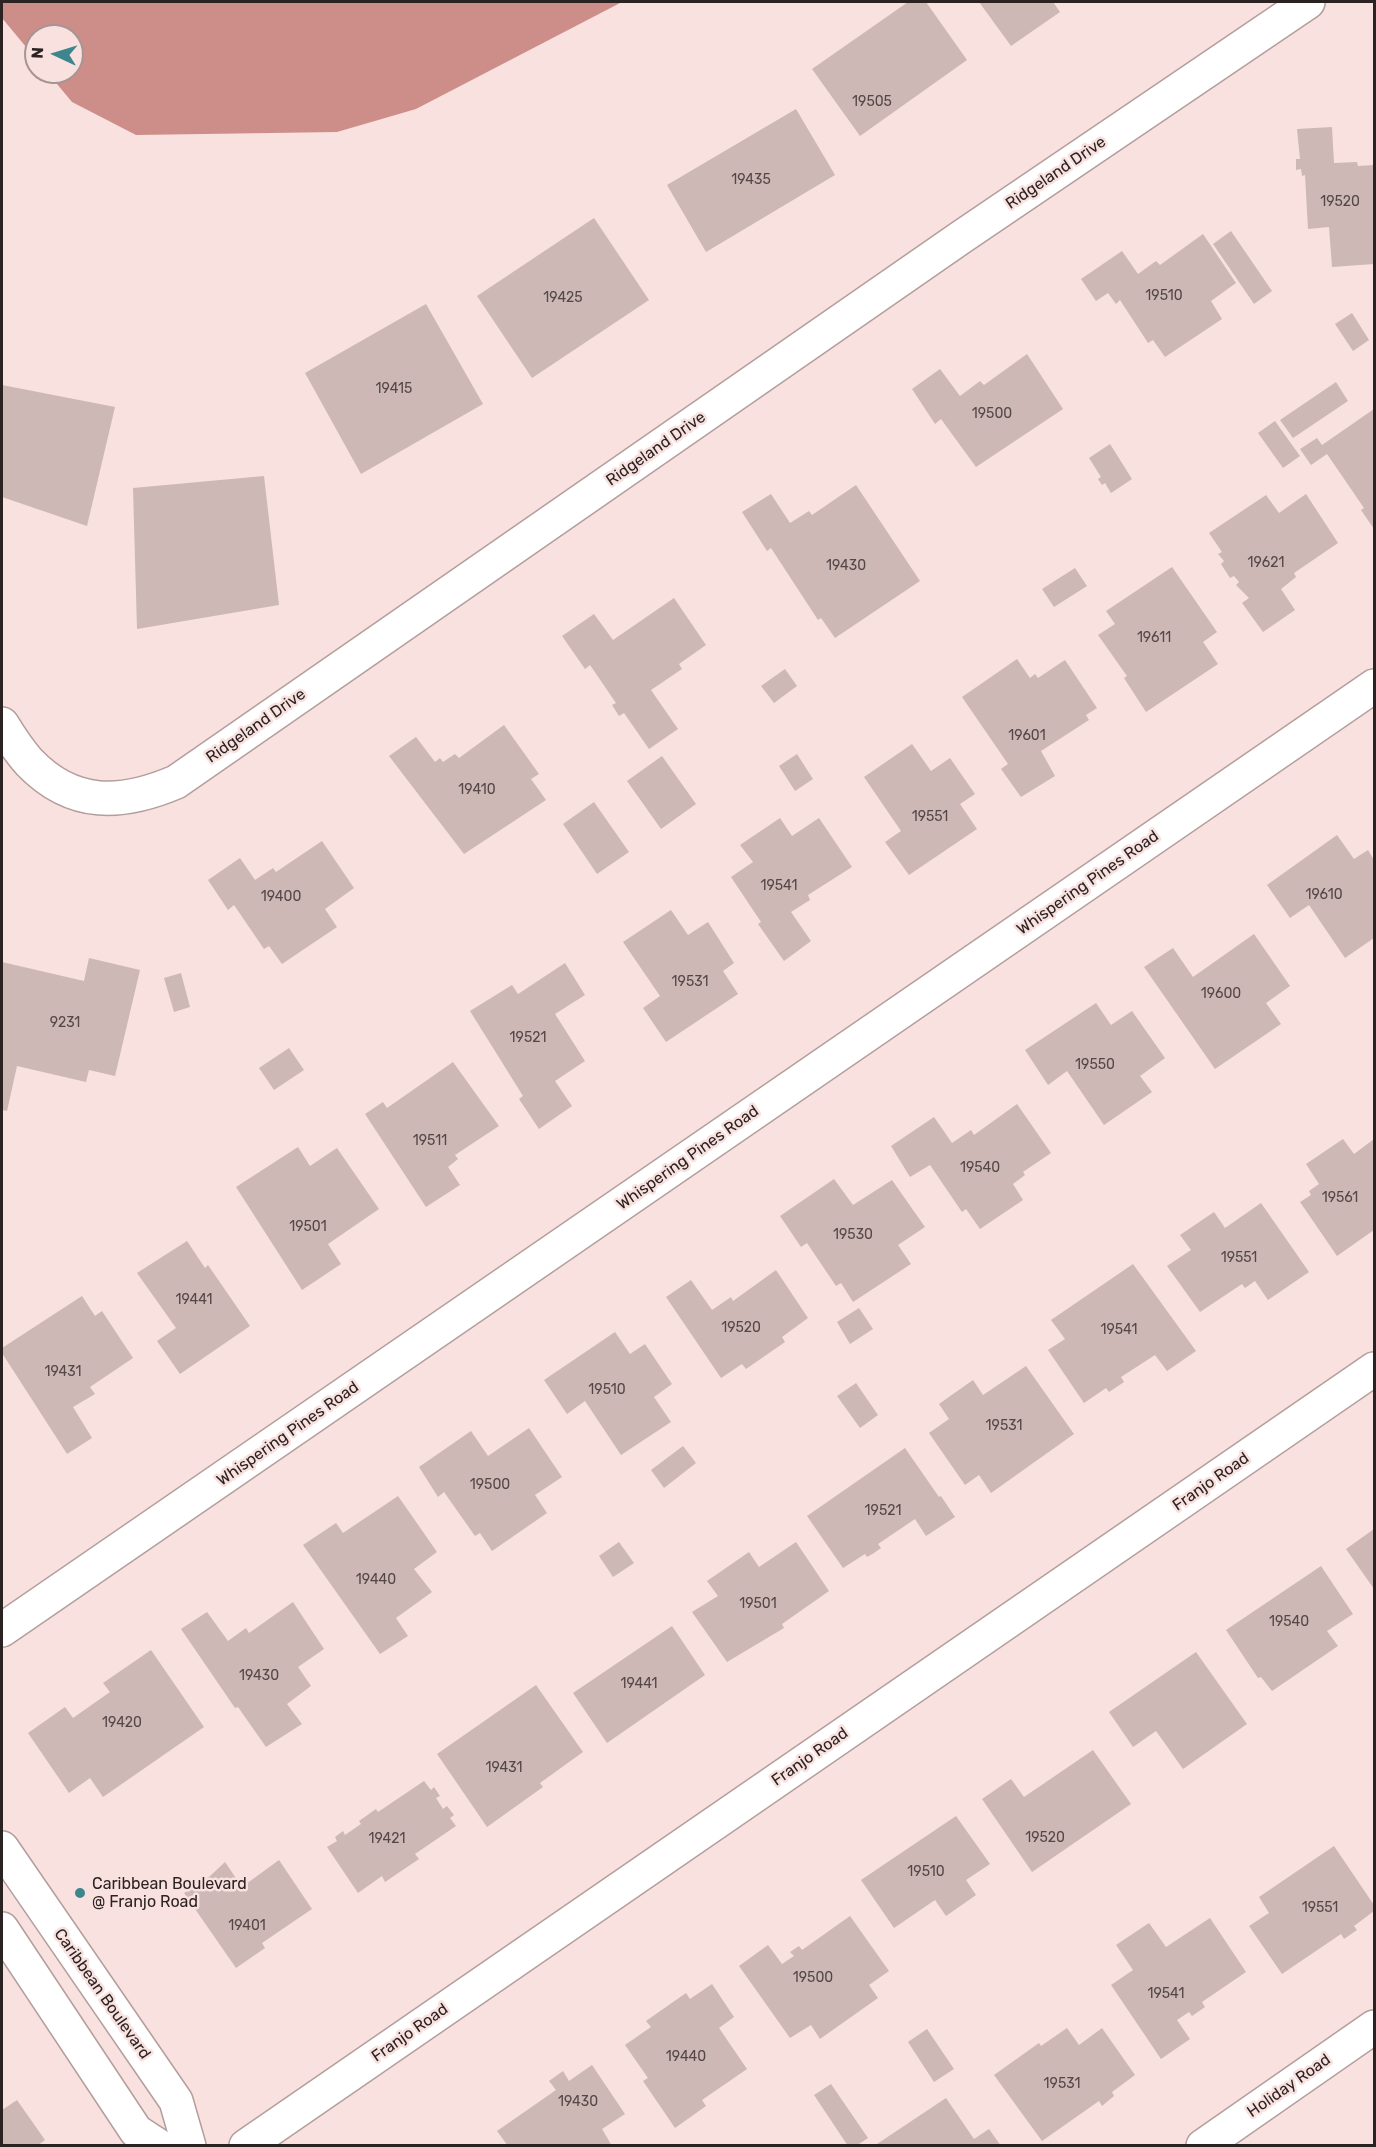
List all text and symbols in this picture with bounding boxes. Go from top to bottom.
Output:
north arrow [24,24,84,84]
text: N [28,46,47,59]
house number: 19505 [852,94,892,110]
street label: Ridgeland Drive [1002,132,1110,214]
house number: 19435 [731,172,771,188]
house number: 19520 [1320,194,1360,210]
house number: 19510 [1145,288,1183,304]
house number: 19425 [543,290,583,306]
house number: 19415 [376,381,412,397]
house number: 19500 [972,406,1012,422]
street label: Ridgeland Drive [603,408,709,490]
house number: 19621 [1248,555,1284,571]
house number: 19430 [826,558,866,574]
house number: 19611 [1137,630,1171,646]
street label: Ridgeland Drive [203,685,309,767]
house number: 19601 [1008,728,1046,744]
house number: 19410 [458,782,496,798]
house number: 19551 [912,809,948,825]
street label: Whispering Pines Road [1013,827,1163,939]
house number: 19541 [760,878,798,894]
house number: 19610 [1305,887,1343,903]
house number: 19400 [261,889,301,905]
house number: 19531 [672,974,708,990]
house number: 19600 [1201,986,1241,1002]
house number: 9231 [50,1015,80,1031]
house number: 19521 [510,1030,546,1046]
house number: 19550 [1075,1057,1115,1073]
street label: Whispering Pines Road [613,1102,763,1214]
house number: 19511 [413,1133,447,1149]
house number: 19540 [960,1160,1000,1176]
house number: 19561 [1322,1190,1358,1206]
house number: 19501 [289,1219,327,1235]
house number: 19530 [833,1227,873,1243]
house number: 19551 [1221,1250,1257,1266]
house number: 19441 [175,1292,213,1308]
house number: 19520 [721,1320,761,1336]
house number: 19541 [1100,1322,1138,1338]
house number: 19431 [45,1364,81,1380]
street label: Whispering Pines Road [213,1378,363,1490]
house number: 19510 [588,1382,626,1398]
house number: 19531 [986,1418,1022,1434]
street label: Franjo Road [1169,1449,1253,1515]
house number: 19500 [470,1477,510,1493]
house number: 19521 [865,1503,901,1519]
house number: 19440 [356,1572,396,1588]
house number: 19501 [739,1596,777,1612]
house number: 19540 [1269,1614,1309,1630]
house number: 19430 [239,1668,279,1684]
house number: 19441 [620,1676,658,1692]
house number: 19420 [102,1715,142,1731]
street label: Franjo Road [768,1724,852,1790]
house number: 19431 [486,1760,522,1776]
house number: 19520 [1025,1830,1065,1846]
house number: 19421 [369,1831,405,1847]
house number: 19510 [907,1864,945,1880]
place label: Caribbean Boulevard @ Franjo Road [92,1874,247,1912]
marker: Caribbean Boulevard @ Franjo Road [73,1886,87,1900]
house number: 19551 [1302,1900,1338,1916]
house number: 19401 [228,1918,266,1934]
street label: Caribbean Boulevard [50,1925,154,2063]
house number: 19500 [793,1970,833,1986]
house number: 19541 [1147,1986,1185,2002]
street label: Franjo Road [368,2000,452,2066]
house number: 19440 [666,2049,706,2065]
street label: Holiday Road [1244,2050,1334,2122]
house number: 19531 [1044,2076,1080,2092]
house number: 19430 [558,2094,598,2110]

